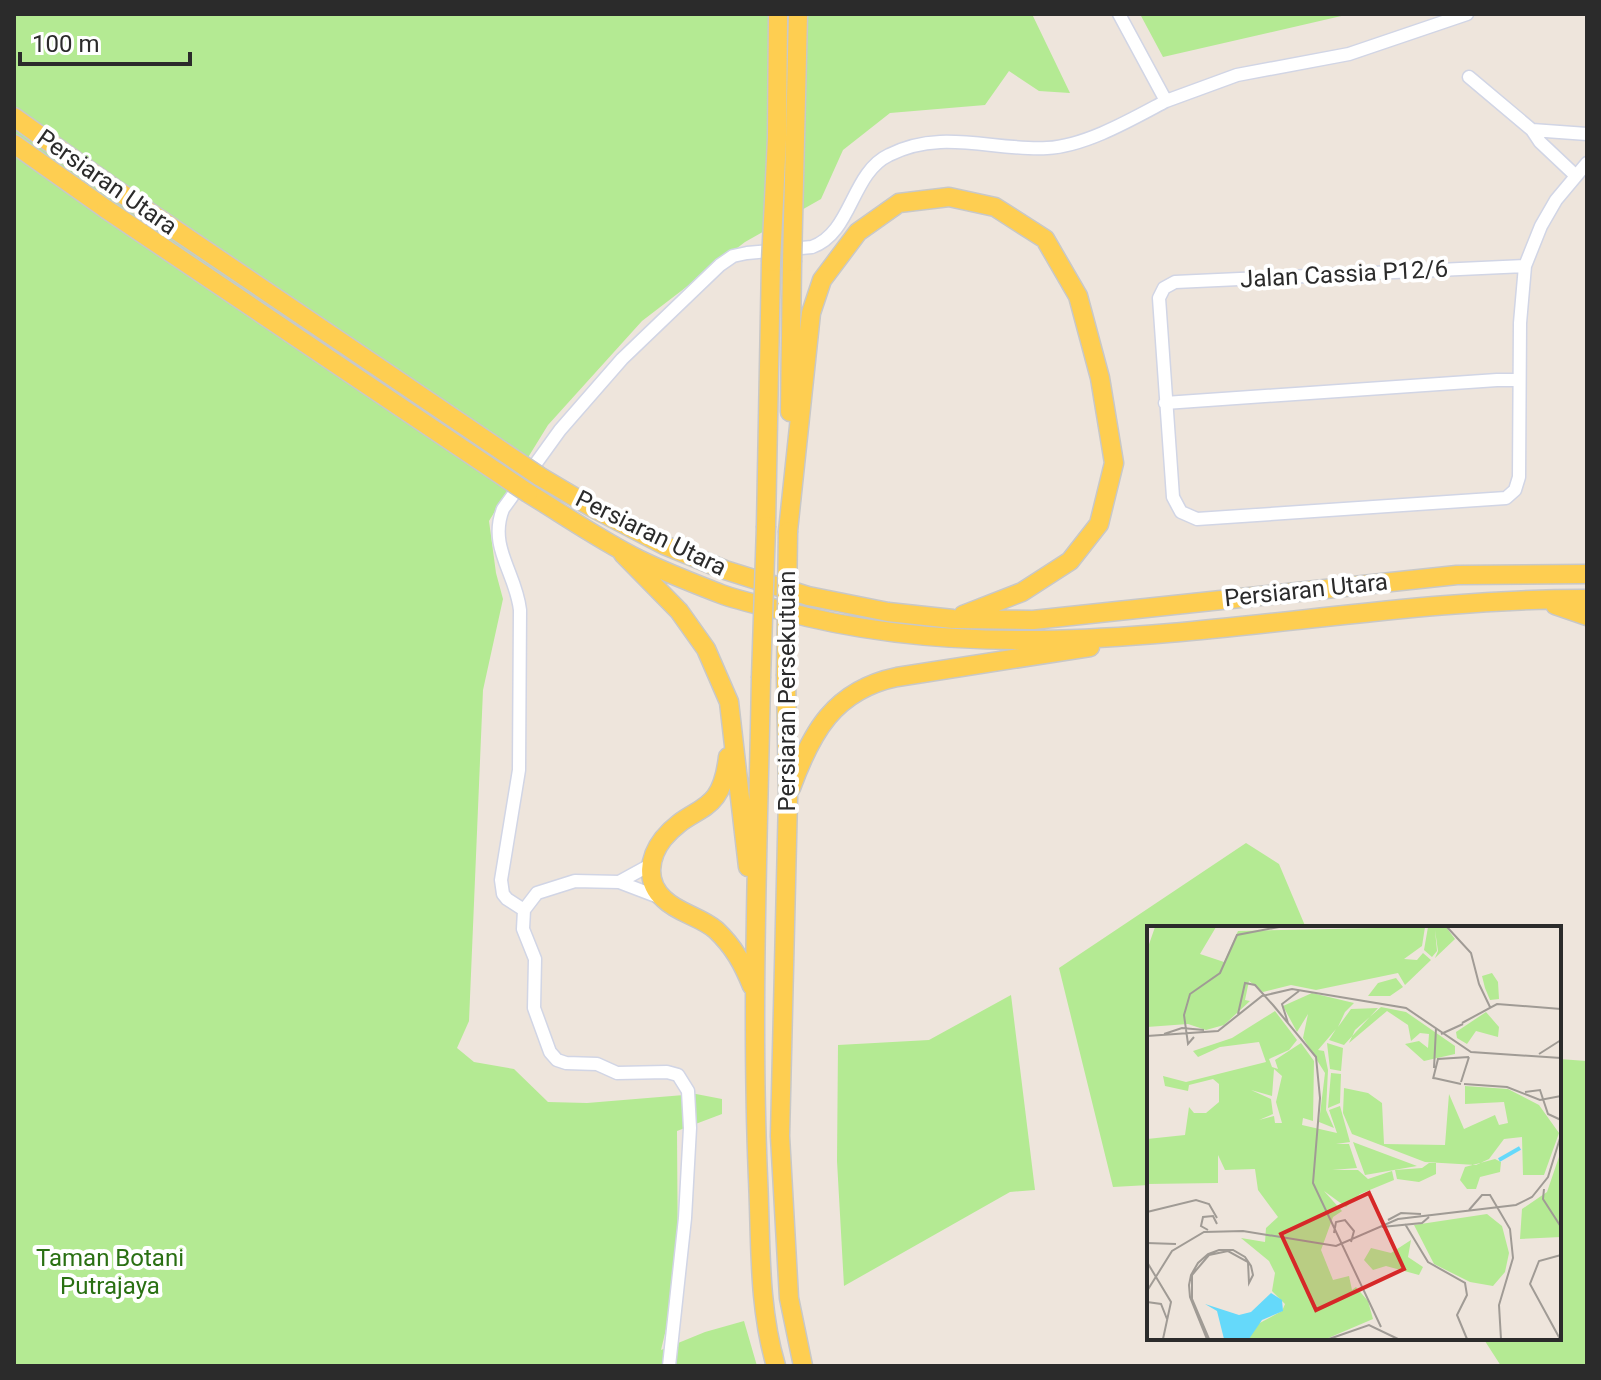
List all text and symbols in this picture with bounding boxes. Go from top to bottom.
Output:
scale bar [20,16,190,66]
text: 100 m [32,30,99,58]
street label: Persiaran Utara [32,123,182,241]
street label: Jalan Cassia P12/6 [1239,255,1449,293]
street label: Persiaran Utara [571,484,731,582]
street label: Persiaran Utara [1223,567,1389,613]
street label: Persiaran Persekutuan [773,571,801,811]
inset map [1147,926,1561,1340]
park label: Taman Botani Putrajaya [36,1244,184,1300]

